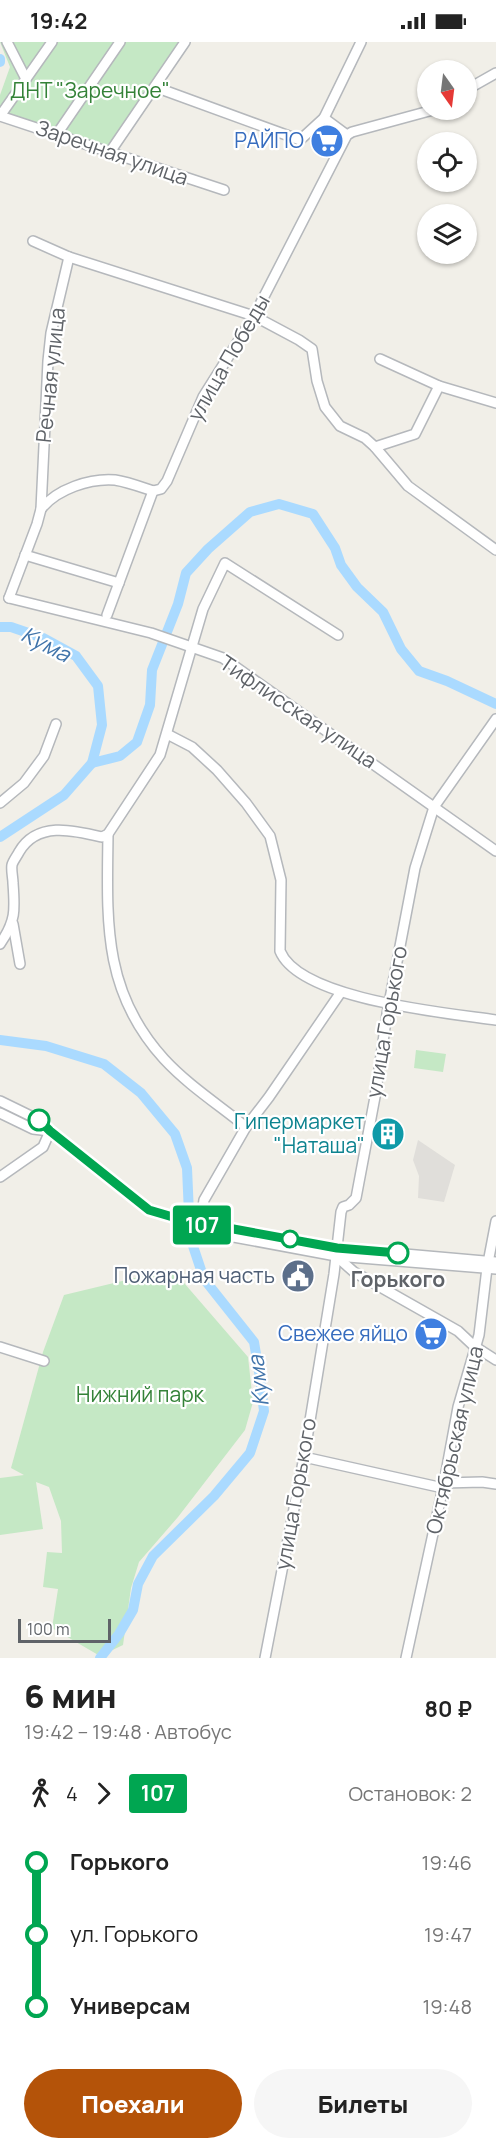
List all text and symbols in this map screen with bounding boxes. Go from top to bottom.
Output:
text: 19:42 [30,6,87,36]
north arrow [417,60,477,120]
map controls [417,60,477,264]
park label: ДНТ "Заречное" [10,76,170,104]
street label: Заречная улица [32,113,192,191]
supermarket icon: РАЙПО [309,123,345,159]
place label: РАЙПО [234,126,304,154]
button: locate [417,132,477,192]
button: layers [417,204,477,264]
street label: улица Победы [181,289,276,426]
street label: Речная улица [29,306,71,444]
water label: Кума [16,619,77,670]
street label: Тифлисская улица [215,648,383,774]
street label: улица Горького [359,944,413,1100]
place label: Гипермаркет "Наташа" [234,1107,365,1159]
unlabelled marker [28,1109,50,1131]
building icon: Гипермаркет "Наташа" [370,1116,406,1152]
line badge: 107 [168,1206,236,1244]
text: 107 [185,1211,219,1239]
unlabelled marker [281,1230,299,1248]
marker: Горького [387,1242,409,1264]
public building icon: Пожарная часть [280,1258,316,1294]
place label: Пожарная часть [114,1261,275,1289]
place label: Горького [351,1265,445,1293]
supermarket icon: Свежее яйцо [413,1316,449,1352]
place label: Свежее яйцо [278,1319,408,1347]
street label: Октябрьская улица [419,1343,489,1537]
water label: Кума [240,1352,276,1408]
park label: Нижний парк [76,1380,205,1408]
street label: улица Горького [268,1416,322,1572]
scale bar [18,1616,111,1644]
text: 100 m [27,1618,70,1640]
text: 6 мин [24,1673,117,1718]
text: 80 ₽ [425,1694,472,1724]
text: 19:42 – 19:48 · Автобус [24,1718,232,1745]
icon: walk [24,1777,57,1810]
icon: forward [87,1777,120,1810]
text: 107 [141,1779,175,1807]
text: 4 [66,1780,78,1807]
text: Остановок: 2 [348,1780,472,1807]
text: Горького [70,1847,169,1877]
text: 19:46 [422,1849,472,1876]
text: ул. Горького [70,1919,198,1949]
text: 19:47 [424,1921,472,1948]
text: Универсам [70,1991,190,2021]
text: 19:48 [422,1993,472,2020]
button: Поехали [24,2069,242,2138]
button: Билеты [254,2069,472,2138]

